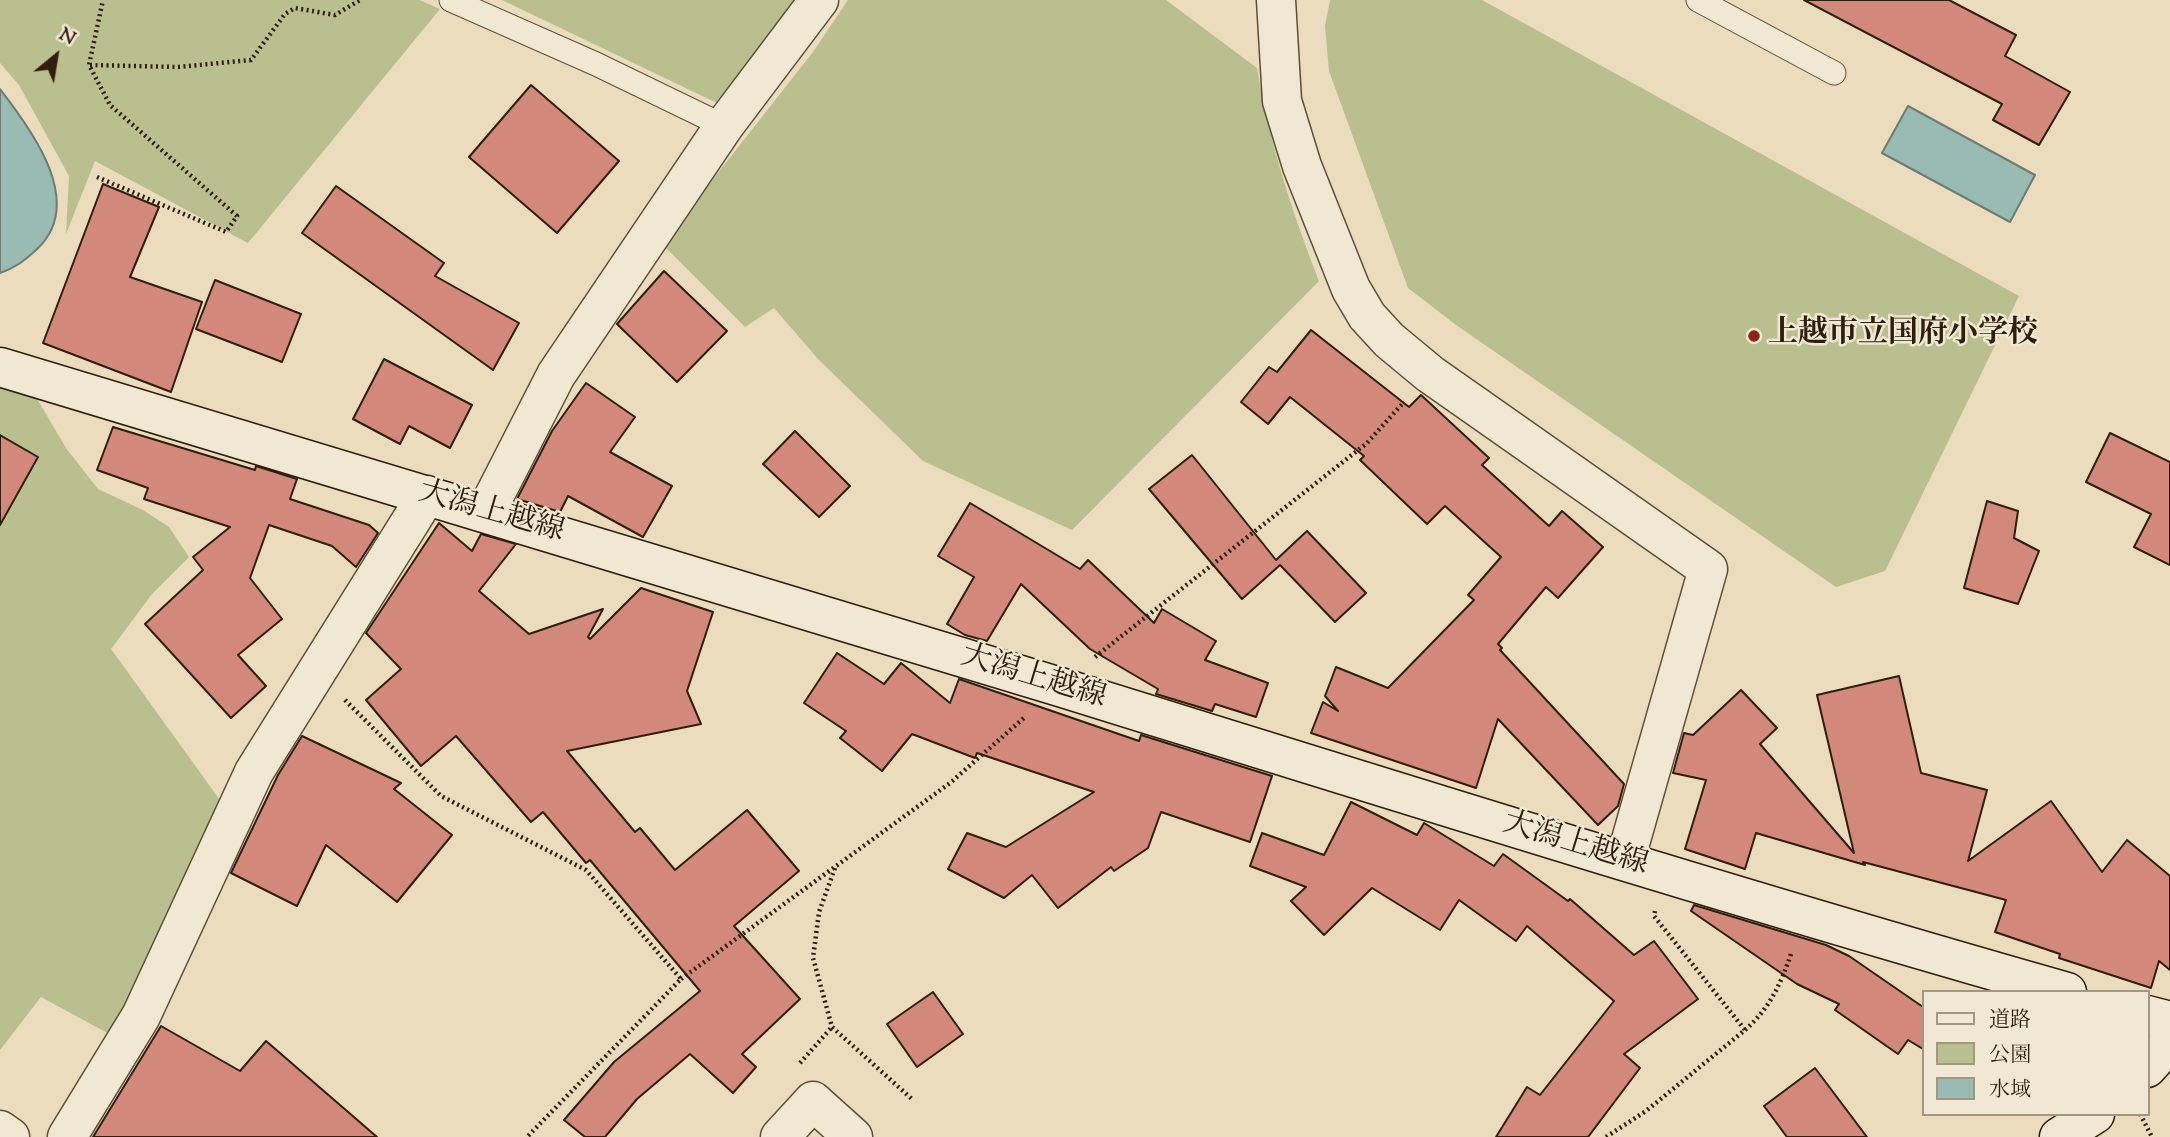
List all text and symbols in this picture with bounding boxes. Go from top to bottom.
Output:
north arrow [21,21,91,91]
text: N [53,22,80,53]
place label: 上越市立国府小学校 [1768,318,2038,354]
marker: 上越市立国府小学校 [1746,328,1762,344]
street label: 大潟上越線 [414,476,568,552]
street label: 大潟上越線 [956,640,1110,718]
street label: 大潟上越線 [1498,807,1652,885]
legend [1922,990,2149,1116]
text: 道路 [1989,1006,2031,1036]
text: 公園 [1989,1041,2031,1071]
text: 水域 [1989,1076,2031,1106]

